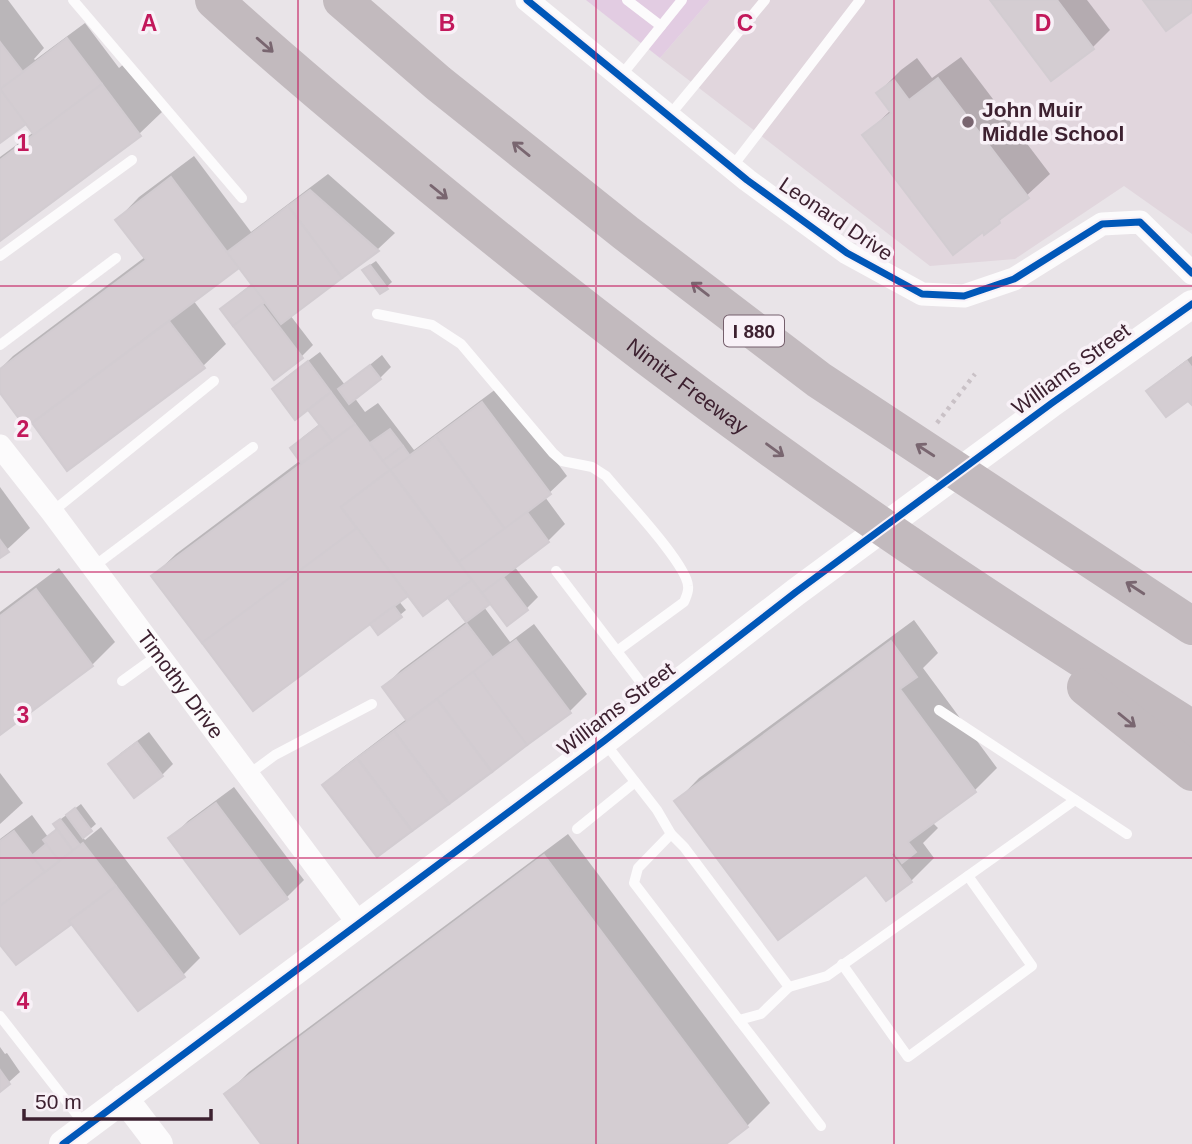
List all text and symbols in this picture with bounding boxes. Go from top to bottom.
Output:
text: A [141,10,157,36]
text: B [439,10,455,36]
text: C [737,10,753,36]
text: D [1035,10,1051,36]
one-way arrow [256,37,274,53]
place label: John Muir Middle School [982,98,1124,145]
marker: John Muir Middle School [960,114,976,130]
text: 1 [17,130,30,156]
one-way arrow [512,141,530,157]
street label: Leonard Drive [775,172,897,265]
one-way arrow [429,184,447,200]
one-way arrow [691,282,710,297]
road number: I 880 [724,316,784,346]
street label: Williams Street [1007,318,1134,419]
street label: Nimitz Freeway [623,333,753,439]
text: 2 [17,416,29,442]
one-way arrow [765,442,784,457]
one-way arrow [916,442,935,457]
one-way arrow [1126,581,1145,596]
street label: Timothy Drive [133,626,228,743]
street label: Williams Street [553,657,679,760]
text: 3 [17,702,29,728]
one-way arrow [1117,712,1135,728]
text: 4 [17,988,30,1014]
scale bar [24,1078,212,1122]
text: 50 m [35,1090,82,1113]

